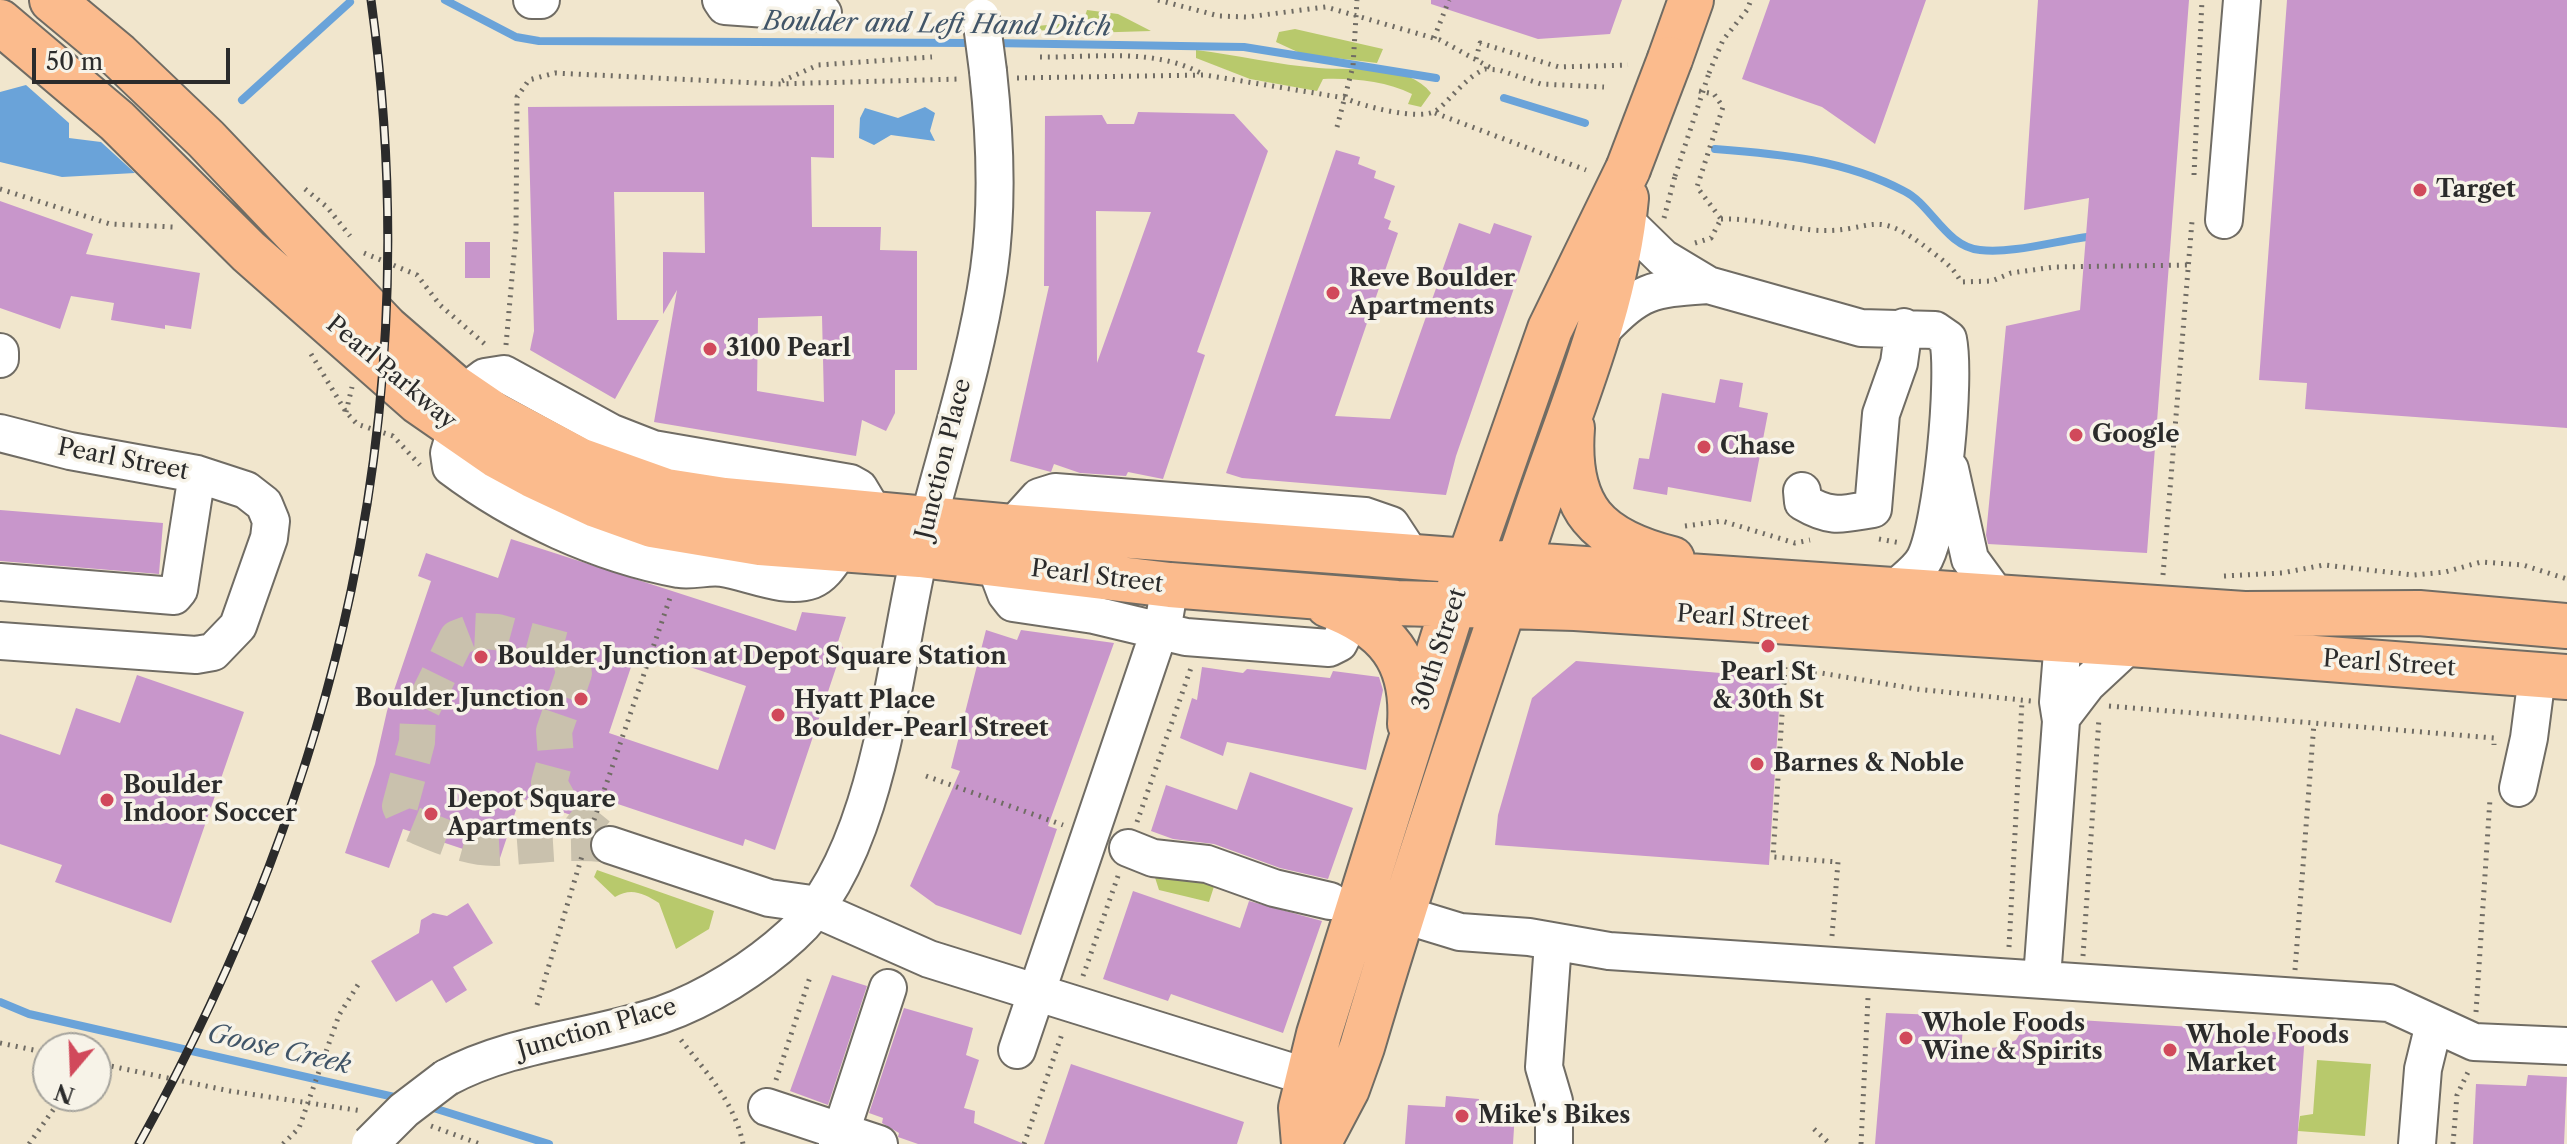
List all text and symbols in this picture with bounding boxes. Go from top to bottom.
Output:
water label: Boulder and Left Hand Ditch [763,6,1111,44]
scale bar [36,32,234,82]
text: 50 m [46,47,103,76]
place label: Target [2436,176,2516,204]
marker: Target [2411,181,2429,199]
place label: Reve Boulder Apartments [1349,265,1515,321]
marker: Reve Boulder Apartments [1324,284,1342,302]
street label: Pearl Parkway [320,310,462,436]
place label: 3100 Pearl [726,335,851,363]
marker: 3100 Pearl [701,340,719,358]
street label: Junction Place [910,376,978,542]
place label: Google [2092,421,2180,449]
marker: Google [2067,426,2085,444]
street label: Pearl Street [55,433,191,487]
place label: Chase [1720,433,1795,461]
marker: Chase [1695,438,1713,456]
street label: Pearl Street [1029,555,1165,599]
street label: 30th Street [1407,584,1473,714]
street label: Pearl Street [1676,600,1810,638]
marker: Pearl St & 30th St [1759,637,1777,655]
place label: Boulder Junction at Depot Square Station [497,643,1007,671]
street label: Pearl Street [2322,645,2456,683]
marker: Boulder Junction at Depot Square Station [472,648,490,666]
place label: Pearl St & 30th St [1712,659,1824,715]
place label: Boulder Junction [355,685,565,713]
place label: Hyatt Place Boulder-Pearl Street [794,687,1048,743]
marker: Boulder Junction [572,690,590,708]
marker: Hyatt Place Boulder-Pearl Street [769,706,787,724]
place label: Barnes & Noble [1773,750,1964,778]
marker: Barnes & Noble [1748,755,1766,773]
place label: Boulder Indoor Soccer [123,772,297,828]
place label: Depot Square Apartments [447,786,616,842]
marker: Boulder Indoor Soccer [98,791,116,809]
marker: Depot Square Apartments [422,805,440,823]
street label: Junction Place [514,993,680,1065]
place label: Whole Foods Wine & Spirits [1922,1010,2103,1066]
water label: Goose Creek [204,1018,354,1082]
place label: Whole Foods Market [2186,1022,2349,1078]
marker: Whole Foods Wine & Spirits [1897,1029,1915,1047]
north arrow [32,1032,112,1112]
marker: Whole Foods Market [2161,1041,2179,1059]
text: N [51,1077,78,1109]
place label: Mike's Bikes [1478,1102,1630,1130]
marker: Mike's Bikes [1453,1107,1471,1125]

